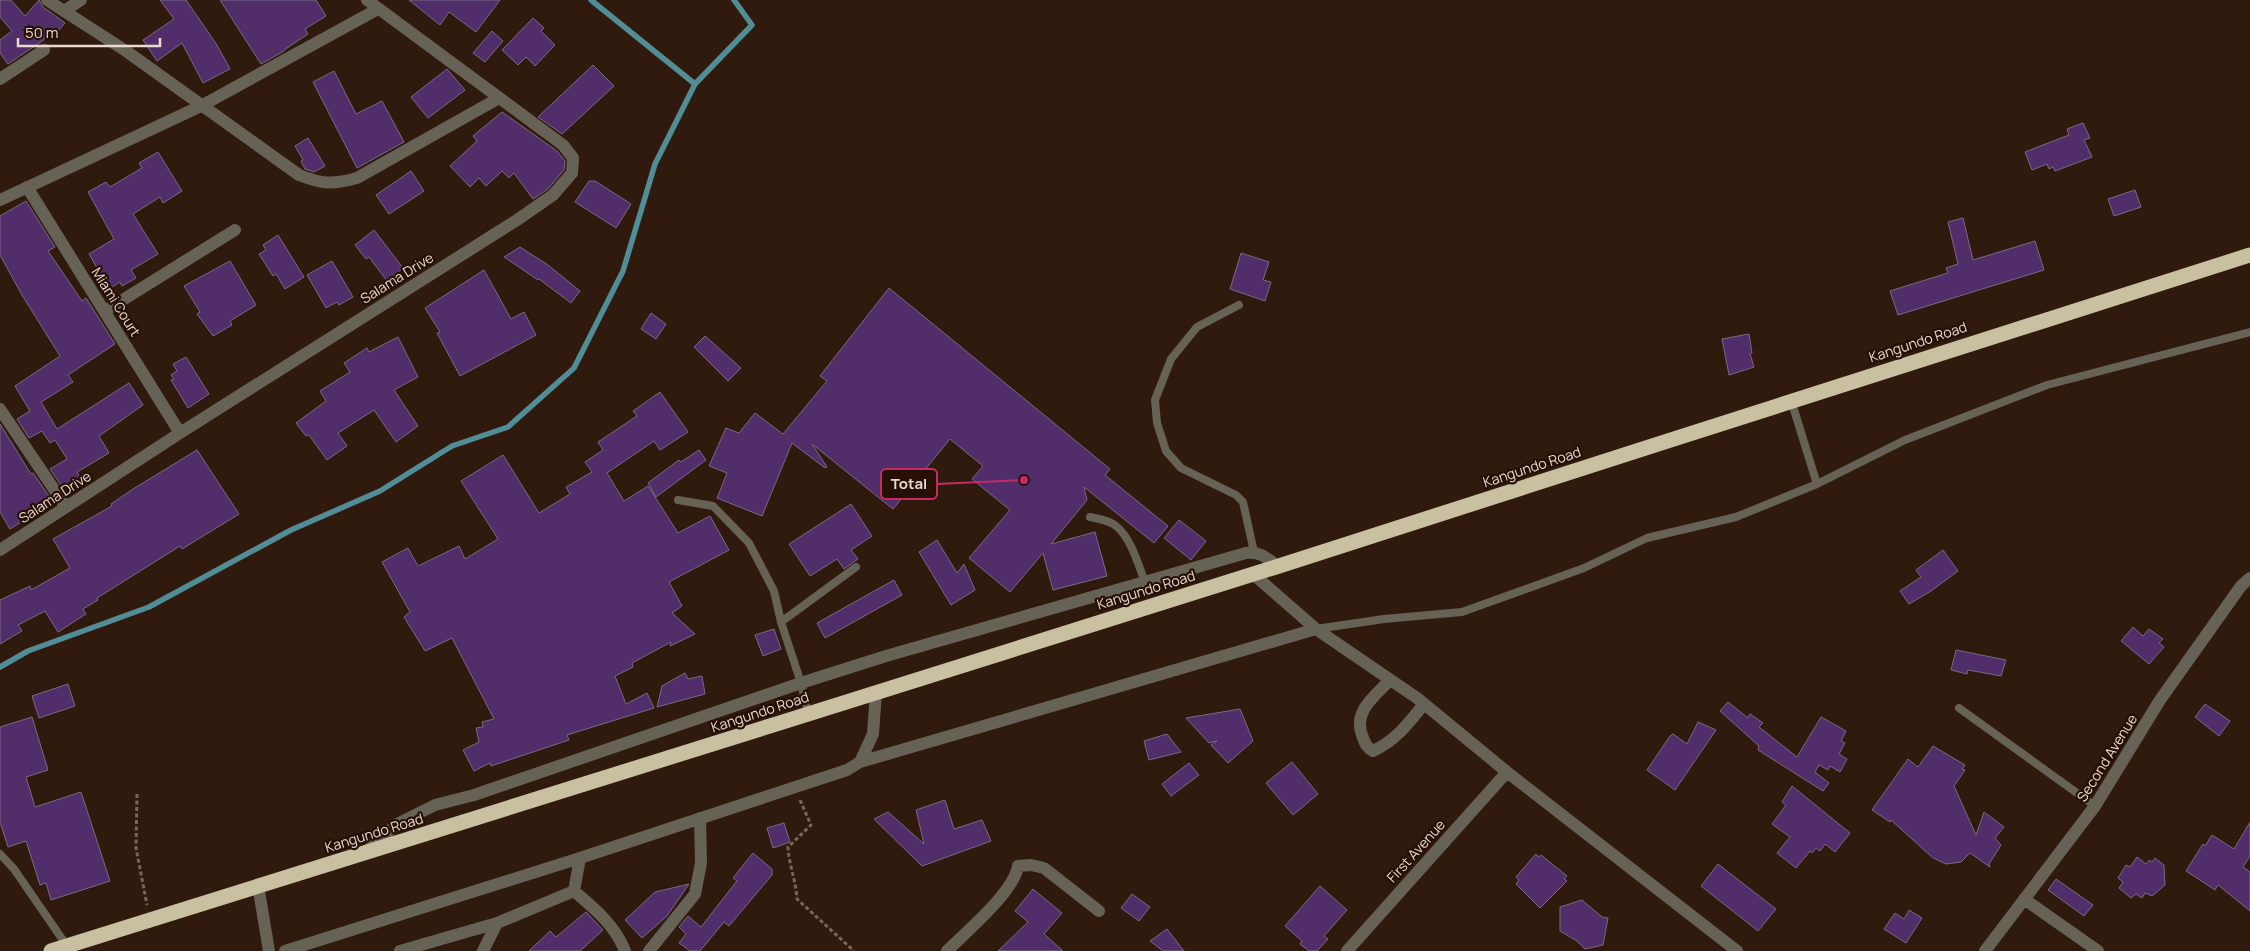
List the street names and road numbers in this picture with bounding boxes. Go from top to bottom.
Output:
street label: Salama Drive [357,248,437,308]
street label: Miami Court [88,264,145,340]
street label: Kangundo Road [1866,317,1969,366]
street label: Kangundo Road [1480,442,1583,491]
street label: Salama Drive [15,466,95,527]
street label: Kangundo Road [1094,566,1197,613]
street label: Kangundo Road [708,687,811,736]
street label: Second Avenue [2072,710,2141,805]
street label: Kangundo Road [322,809,425,856]
street label: First Avenue [1382,815,1449,886]

